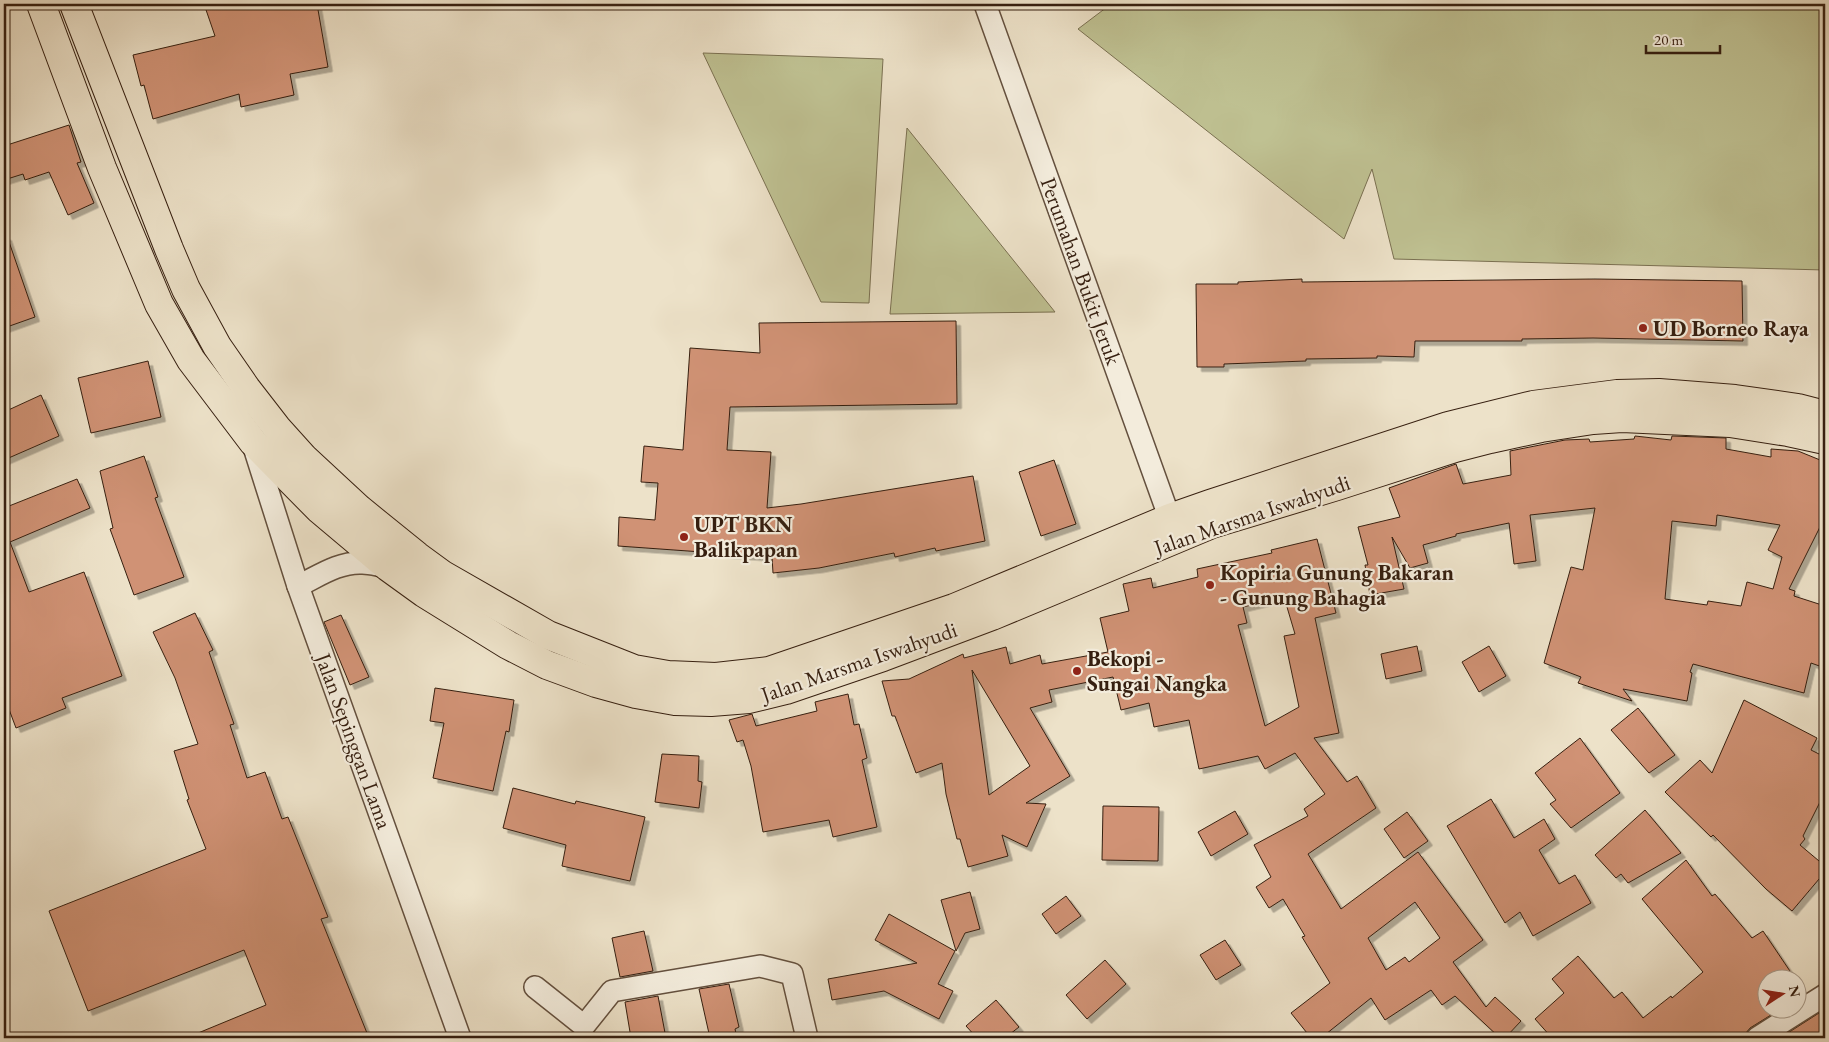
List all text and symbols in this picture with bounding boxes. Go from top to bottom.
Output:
scale bar [1646,22,1720,54]
text: 20 m [1654,30,1683,49]
street label: Perumahan Bukit Jeruk [1034,173,1129,369]
place label: UD Borneo Raya [1653,314,1809,343]
marker: UD Borneo Raya [1637,322,1649,334]
street label: Jalan Marsma Iswahyudi [1148,468,1354,563]
place label: UPT BKN Balikpapan [694,510,799,564]
marker: UPT BKN Balikpapan [678,531,690,543]
place label: Kopiria Gunung Bakaran - Gunung Bahagia [1220,558,1454,612]
marker: Kopiria Gunung Bakaran - Gunung Bahagia [1204,579,1216,591]
street label: Jalan Marsma Iswahyudi [755,615,961,710]
place label: Bekopi - Sungai Nangka [1087,644,1227,698]
street label: Jalan Sepinggan Lama [308,647,399,833]
marker: Bekopi - Sungai Nangka [1071,665,1083,677]
north arrow [1756,970,1806,1020]
text: N [1785,984,1805,999]

